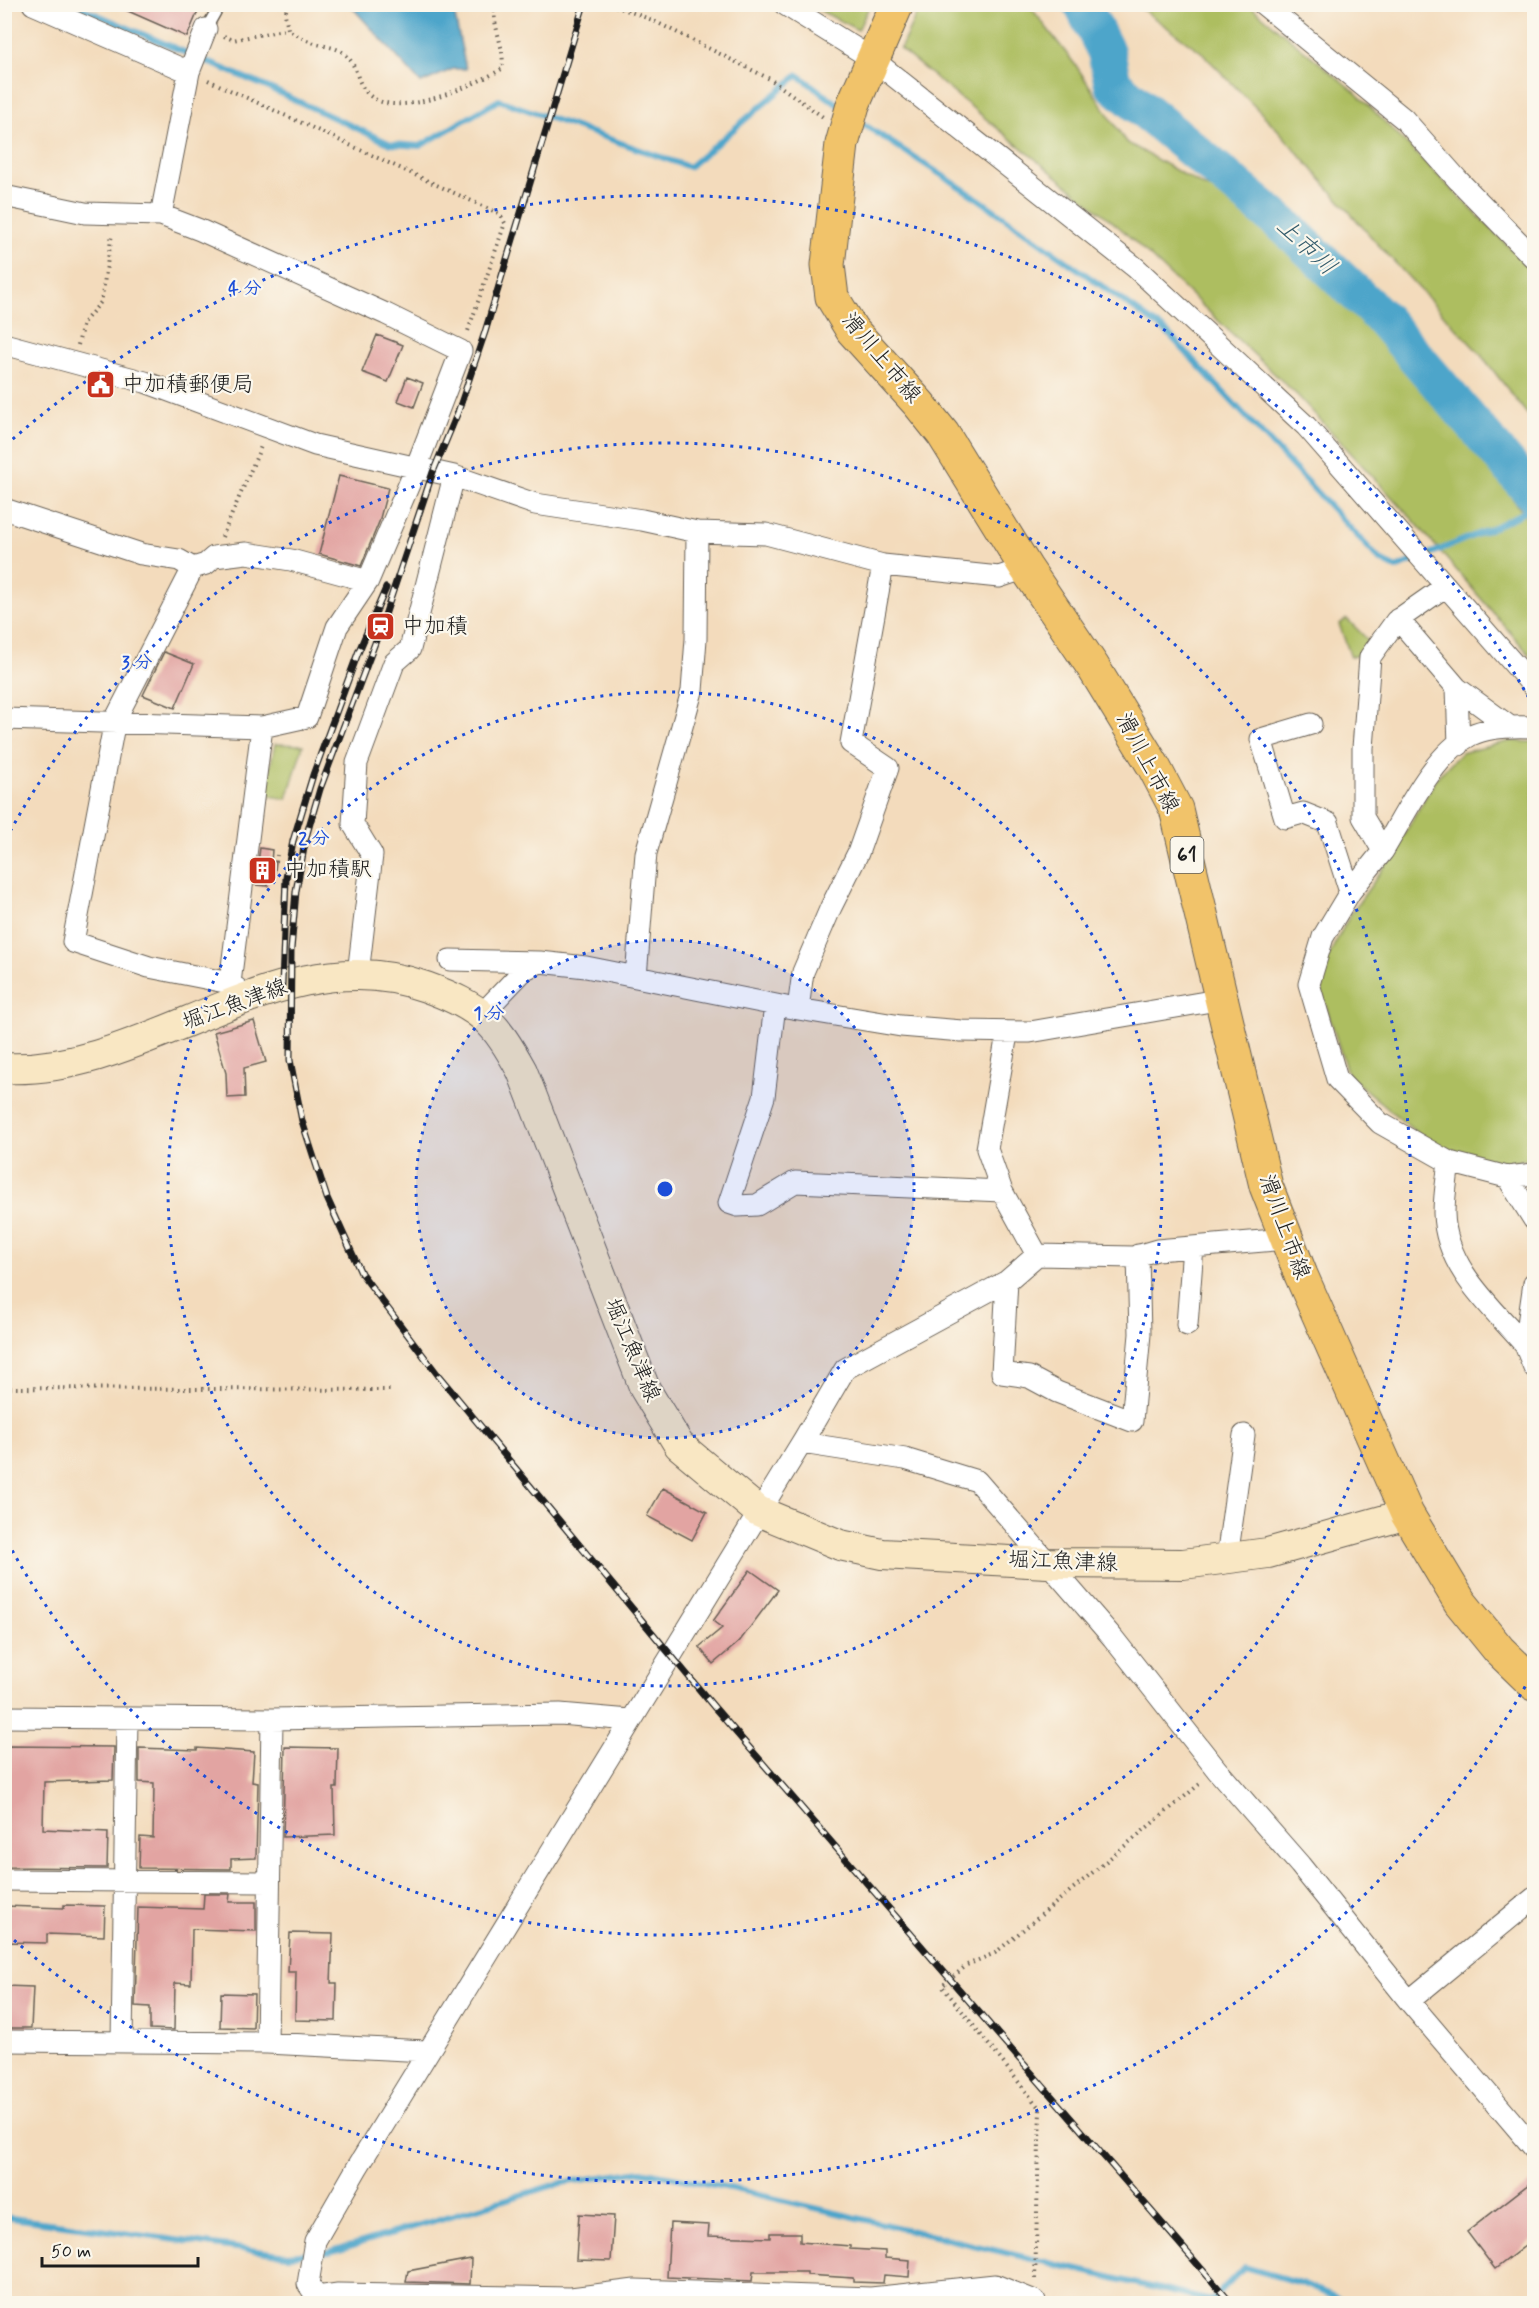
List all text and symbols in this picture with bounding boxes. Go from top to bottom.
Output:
water label: 上市川 [1269,211,1343,283]
text: 4 分 [228,277,262,301]
street label: 滑川上市線 [835,307,927,409]
public building icon: 中加積郵便局 [85,369,117,401]
place label: 中加積郵便局 [122,371,254,399]
station icon: 中加積 [365,611,397,643]
place label: 中加積 [402,613,468,641]
text: 3 分 [122,651,153,675]
street label: 滑川上市線 [1109,708,1185,818]
text: 2 分 [298,827,330,851]
road number: 61 [1170,837,1204,873]
building icon: 中加積駅 [247,854,279,886]
place label: 中加積駅 [284,856,372,884]
street label: 堀江魚津線 [179,973,291,1037]
text: 1 分 [474,1002,504,1026]
street label: 滑川上市線 [1252,1171,1316,1283]
centre of rings [655,1179,675,1199]
street label: 堀江魚津線 [598,1294,666,1406]
street label: 堀江魚津線 [1008,1546,1118,1578]
scale bar [42,2230,198,2268]
text: 50 m [51,2240,91,2264]

